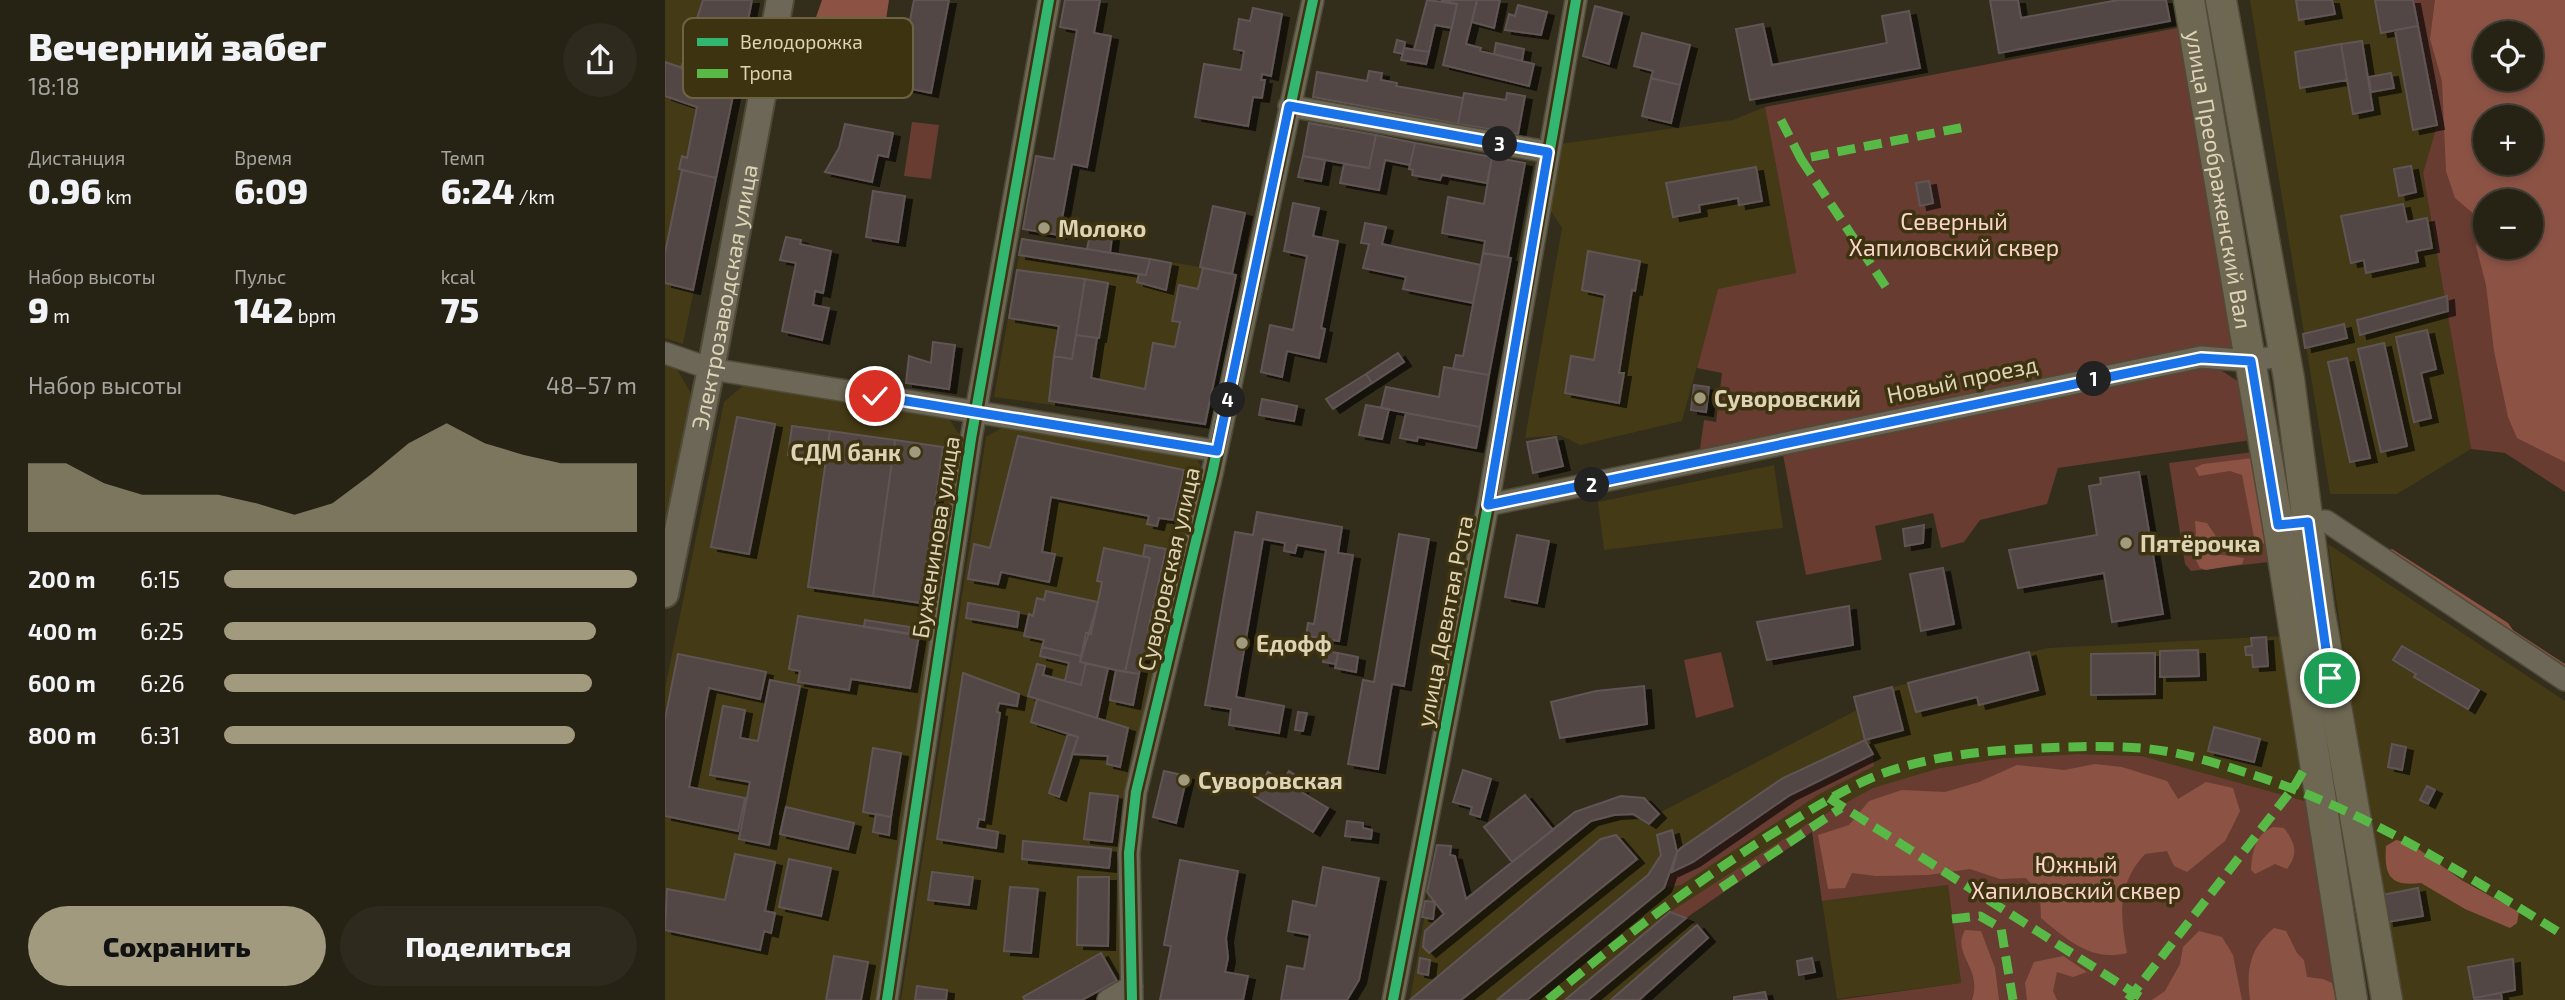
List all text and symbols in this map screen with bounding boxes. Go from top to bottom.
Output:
legend [683,18,913,98]
map controls [2473,21,2543,259]
button: locate [2473,21,2543,91]
text: Вечерний забег [28,23,327,69]
button: share [563,23,637,97]
street label: улица Преображенский Вал [2179,28,2259,331]
text: Велодорожка [740,30,863,53]
text: Тропа [740,61,793,84]
text: 18:18 [28,72,80,100]
button: + [2473,105,2543,175]
pin: 3 [1483,127,1517,162]
text: 3 [1494,132,1505,155]
text: Дистанция [28,146,125,169]
text: Время [234,146,292,169]
text: Темп [441,146,485,169]
street label: Электрозаводская улица [685,162,763,432]
text: 0.96 [28,169,101,211]
text: 6:09 [234,169,308,211]
text: 6:24 [441,169,514,211]
text: km [101,185,132,208]
text: /km [514,185,555,208]
button: − [2473,189,2543,259]
park label: Северный Хапиловский сквер [1849,207,2059,261]
place label: Молоко [1058,214,1146,242]
marker: Молоко [1036,220,1052,236]
text: Набор высоты [28,265,155,288]
text: Пульс [234,265,286,288]
text: kcal [441,265,475,288]
text: 9 [28,288,49,330]
text: 142 [234,288,294,330]
text: 75 [441,288,479,330]
text: m [49,304,70,327]
text: bpm [294,304,336,327]
street label: Новый проезд [1884,349,2040,409]
pin: 1 [2077,362,2111,396]
pin [845,366,905,426]
text: 1 [2089,367,2098,390]
text: Набор высоты [28,371,182,399]
text: 48–57 m [546,371,637,399]
icon: check [856,377,894,415]
pin: 4 [1211,382,1245,418]
place label: Суворовский [1714,384,1861,412]
text: 4 [1221,388,1234,411]
marker: Суворовский [1692,390,1708,406]
street label: Буженинова улица [905,434,966,640]
place label: СДМ банк [791,438,901,466]
marker: СДМ банк [907,444,923,460]
street label: Суворовская улица [1131,464,1206,674]
pin: 2 [1574,468,1609,503]
text: 2 [1586,473,1597,496]
street label: улица Девятая Рота [1410,513,1479,729]
place label: Пятёрочка [2140,529,2260,557]
marker: Пятёрочка [2118,535,2134,551]
text: 200 m [28,565,96,593]
text: 6:15 [140,565,180,593]
text: 400 m [28,617,97,645]
text: 6:25 [140,617,184,645]
place label: Едофф [1256,629,1332,657]
marker: Едофф [1234,635,1250,651]
pin [2300,648,2360,708]
icon: arrive [2311,659,2349,697]
text: 600 m [28,669,96,697]
text: 6:26 [140,669,185,697]
text: 800 m [28,721,97,749]
text: 6:31 [140,721,181,749]
place label: Суворовская [1198,766,1343,794]
marker: Суворовская [1176,772,1192,788]
park label: Южный Хапиловский сквер [1971,850,2181,904]
button: Сохранить [28,906,326,986]
button: Поделиться [340,906,637,986]

